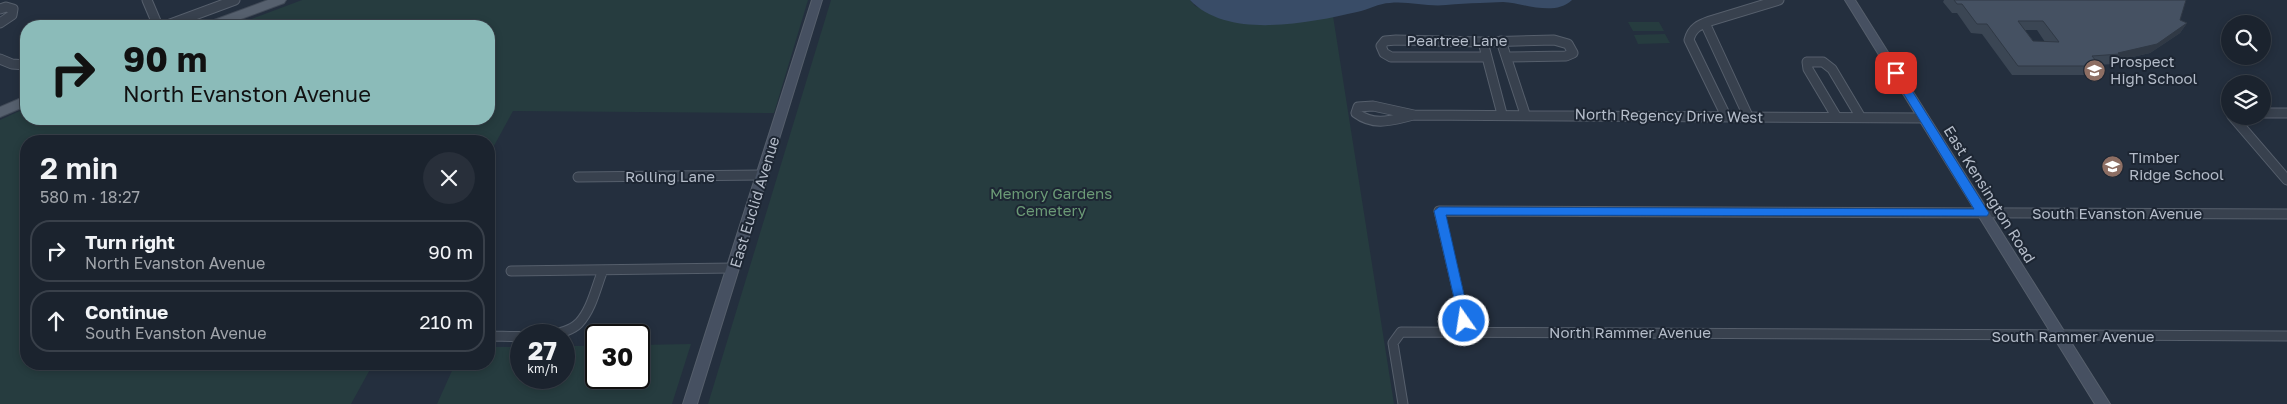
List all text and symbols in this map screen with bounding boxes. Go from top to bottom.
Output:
map controls [2221,15,2271,125]
button: search [2221,15,2271,65]
street label: Peartree Lane [1407,31,1508,49]
text: 90 m [123,38,207,80]
icon: right [40,40,105,105]
pin [1875,52,1917,94]
place label: Prospect High School [2110,52,2198,87]
school or university icon: Prospect High School [2082,58,2106,82]
icon: arrive [1882,59,1910,87]
button: layers [2221,75,2271,125]
text: North Evanston Avenue [123,80,371,107]
street label: North Regency Drive West [1574,104,1764,126]
street label: East Kensington Road [1940,122,2040,266]
street label: East Euclid Avenue [725,134,783,270]
place label: Timber Ridge School [2129,148,2224,183]
text: 2 min [40,150,118,186]
button: close [423,152,475,204]
school or university icon: Timber Ridge School [2101,154,2125,178]
street label: Rolling Lane [625,167,715,185]
park label: Memory Gardens Cemetery [990,184,1112,219]
text: 580 m · 18:27 [40,187,140,207]
street label: South Evanston Avenue [2032,204,2202,222]
text: Turn right [85,230,175,253]
icon: right [42,237,70,265]
text: 90 m [428,240,473,263]
text: North Evanston Avenue [85,253,265,273]
position arrow [1437,294,1489,346]
text: Continue [85,300,168,323]
icon: ahead [42,307,70,335]
text: 210 m [419,310,473,333]
text: South Evanston Avenue [85,323,267,343]
street label: North Rammer Avenue [1549,323,1711,341]
speed limit sign: 30 [585,324,650,389]
street label: South Rammer Avenue [1992,327,2155,345]
text: 27 [528,335,557,366]
text: km/h [527,361,558,376]

